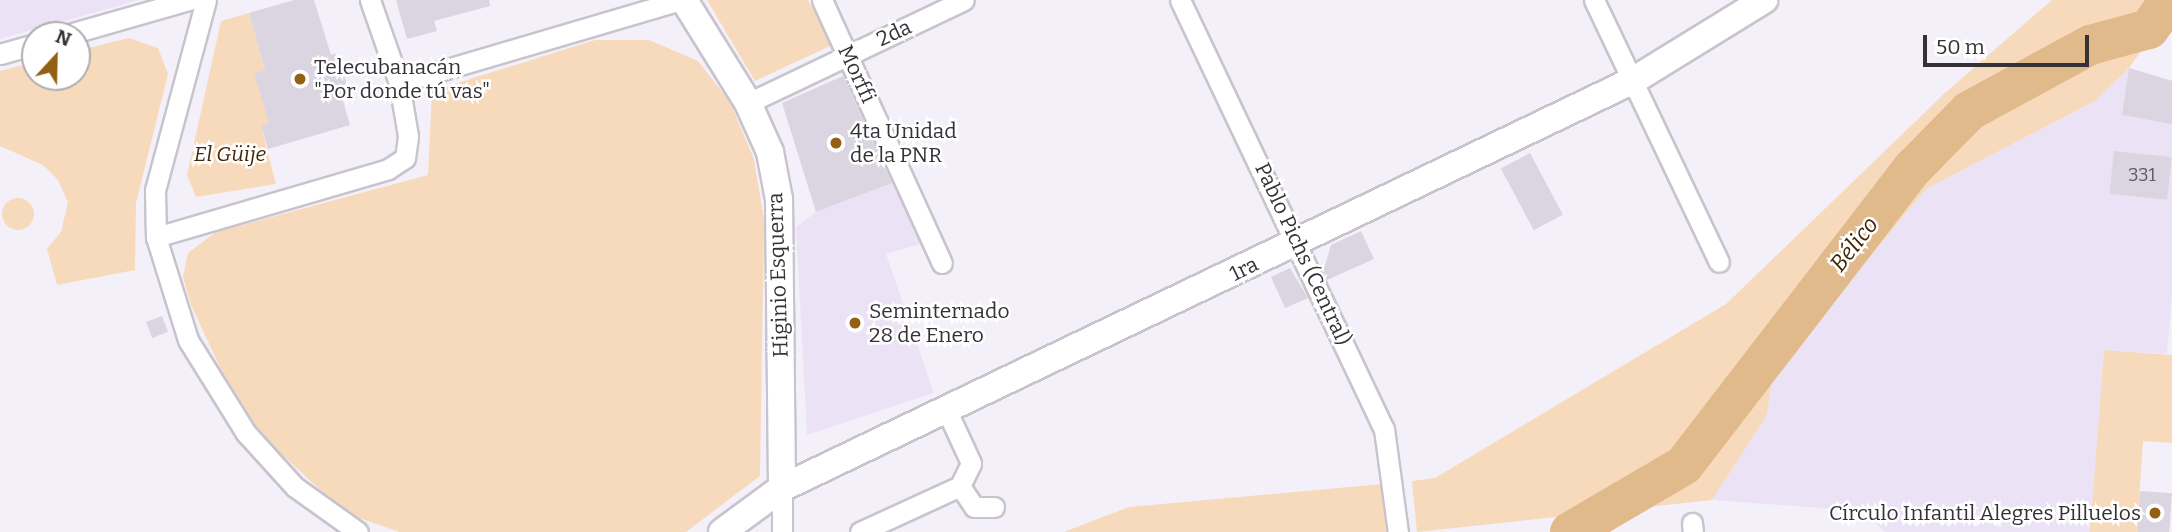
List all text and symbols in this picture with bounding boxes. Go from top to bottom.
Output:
street label: 2da [873,14,915,52]
north arrow [21,21,91,91]
scale bar [1927,21,2093,65]
text: N [52,25,74,51]
text: 50 m [1936,34,1985,60]
street label: Morffi [833,41,881,107]
place label: Telecubanacán "Por donde tú vas" [314,54,490,104]
marker: Telecubanacán "Por donde tú vas" [292,71,308,87]
place label: 4ta Unidad de la PNR [850,118,957,168]
marker: 4ta Unidad de la PNR [828,135,844,151]
park label: El Güije [194,141,266,167]
street label: Pablo Pichs (Central) [1250,159,1356,349]
house number: 331 [2128,164,2156,186]
street label: Higinio Esquerra [763,192,793,358]
water label: Bélico [1824,211,1884,277]
street label: 1ra [1226,251,1262,287]
place label: Seminternado 28 de Enero [869,298,1010,348]
marker: Seminternado 28 de Enero [847,315,863,331]
place label: Círculo Infantil Alegres Pilluelos [1829,500,2141,526]
marker: Círculo Infantil Alegres Pilluelos [2147,505,2163,521]

